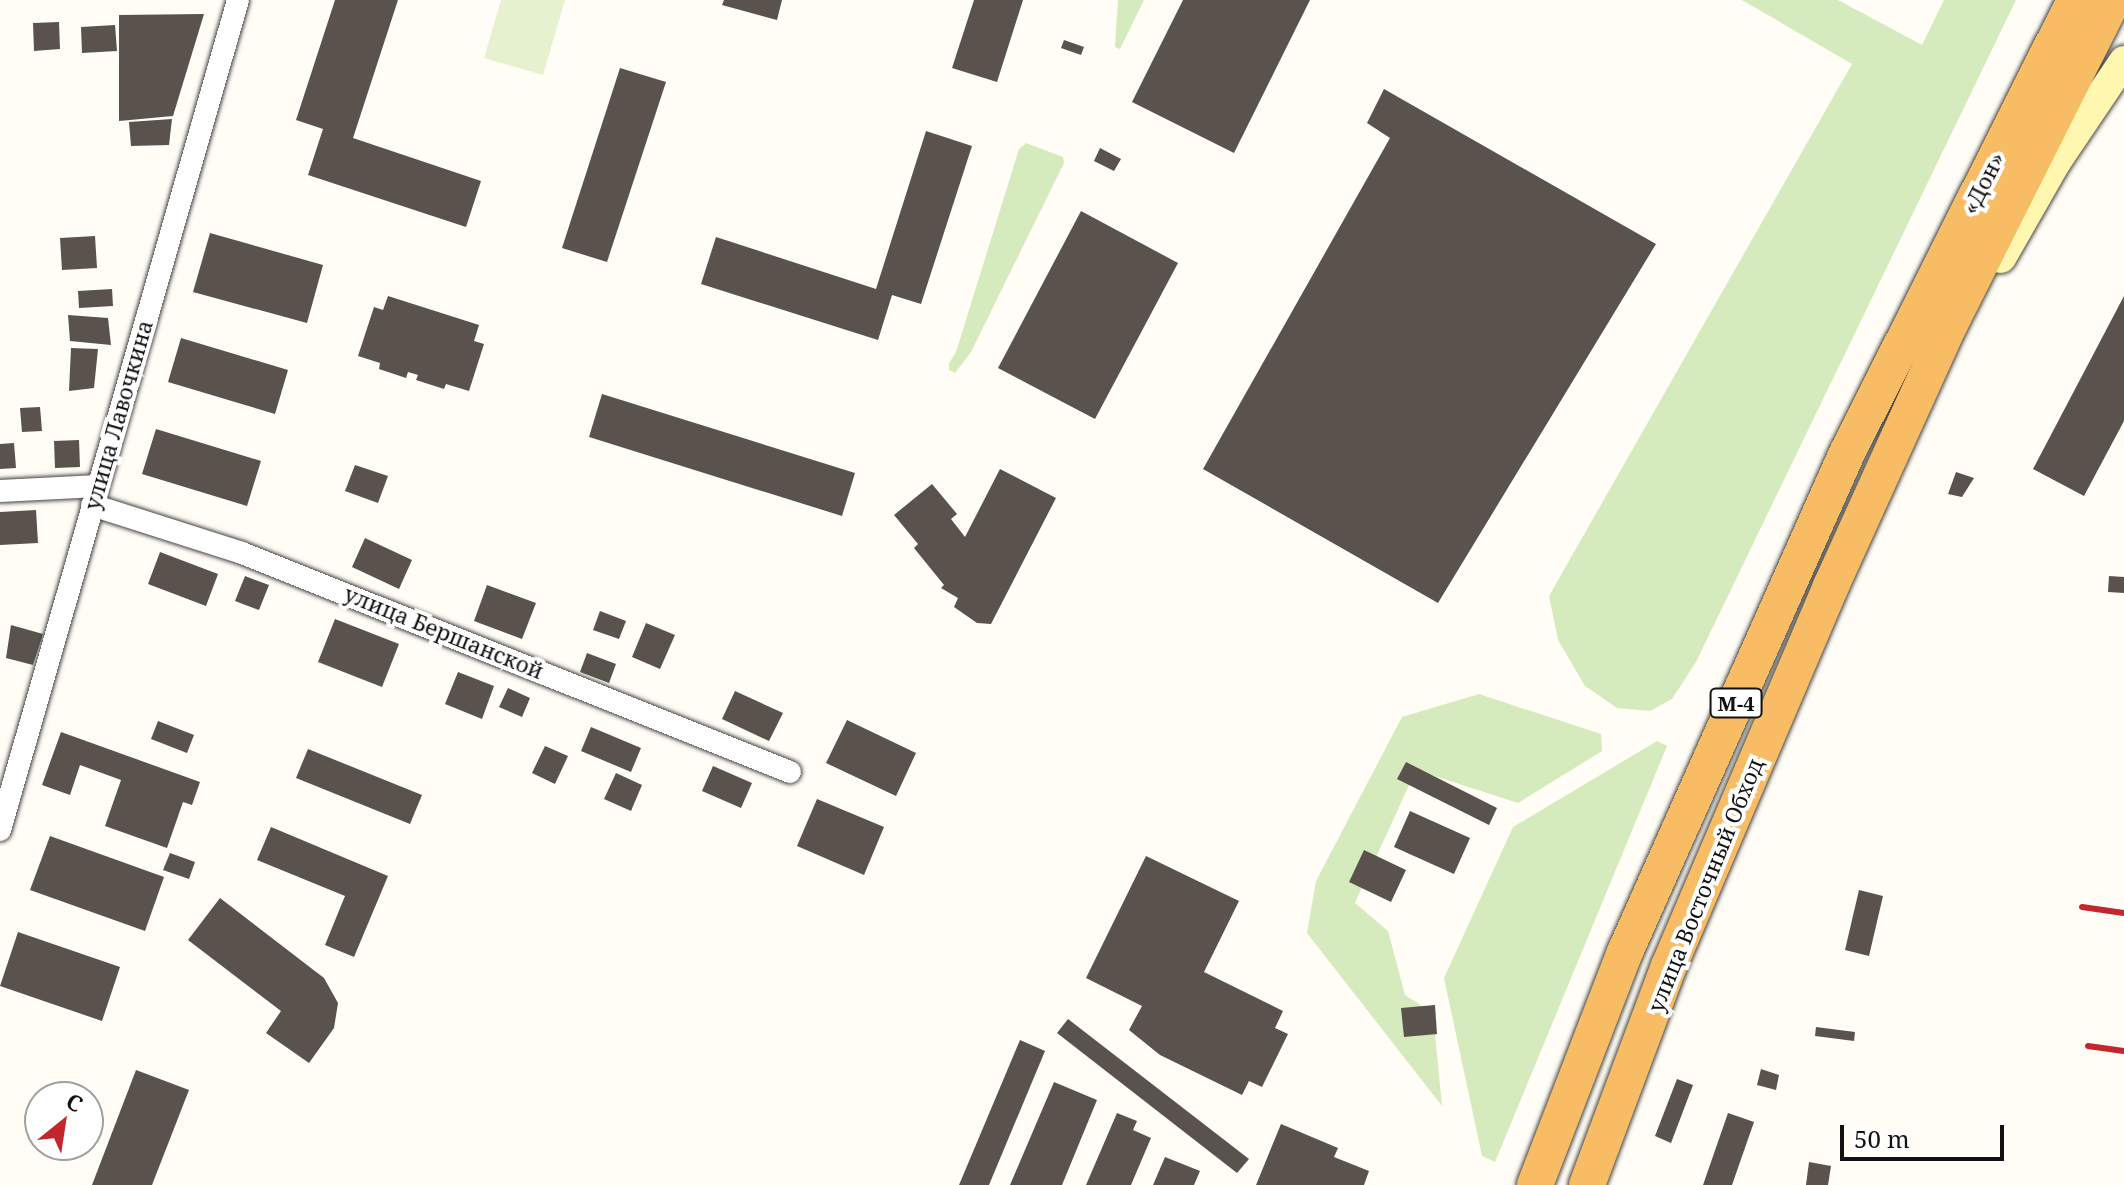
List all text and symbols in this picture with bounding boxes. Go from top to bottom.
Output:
street label: «Дон» [1956,147,2010,219]
street label: улица Лавочкина [78,317,158,513]
street label: улица Бершанской [340,580,548,684]
road number: М-4 [1708,687,1764,719]
street label: улица Восточный Обход [1642,754,1768,1016]
north arrow [24,1081,104,1161]
text: С [61,1085,89,1119]
scale bar [1844,1109,2008,1159]
text: 50 m [1854,1122,1910,1155]

